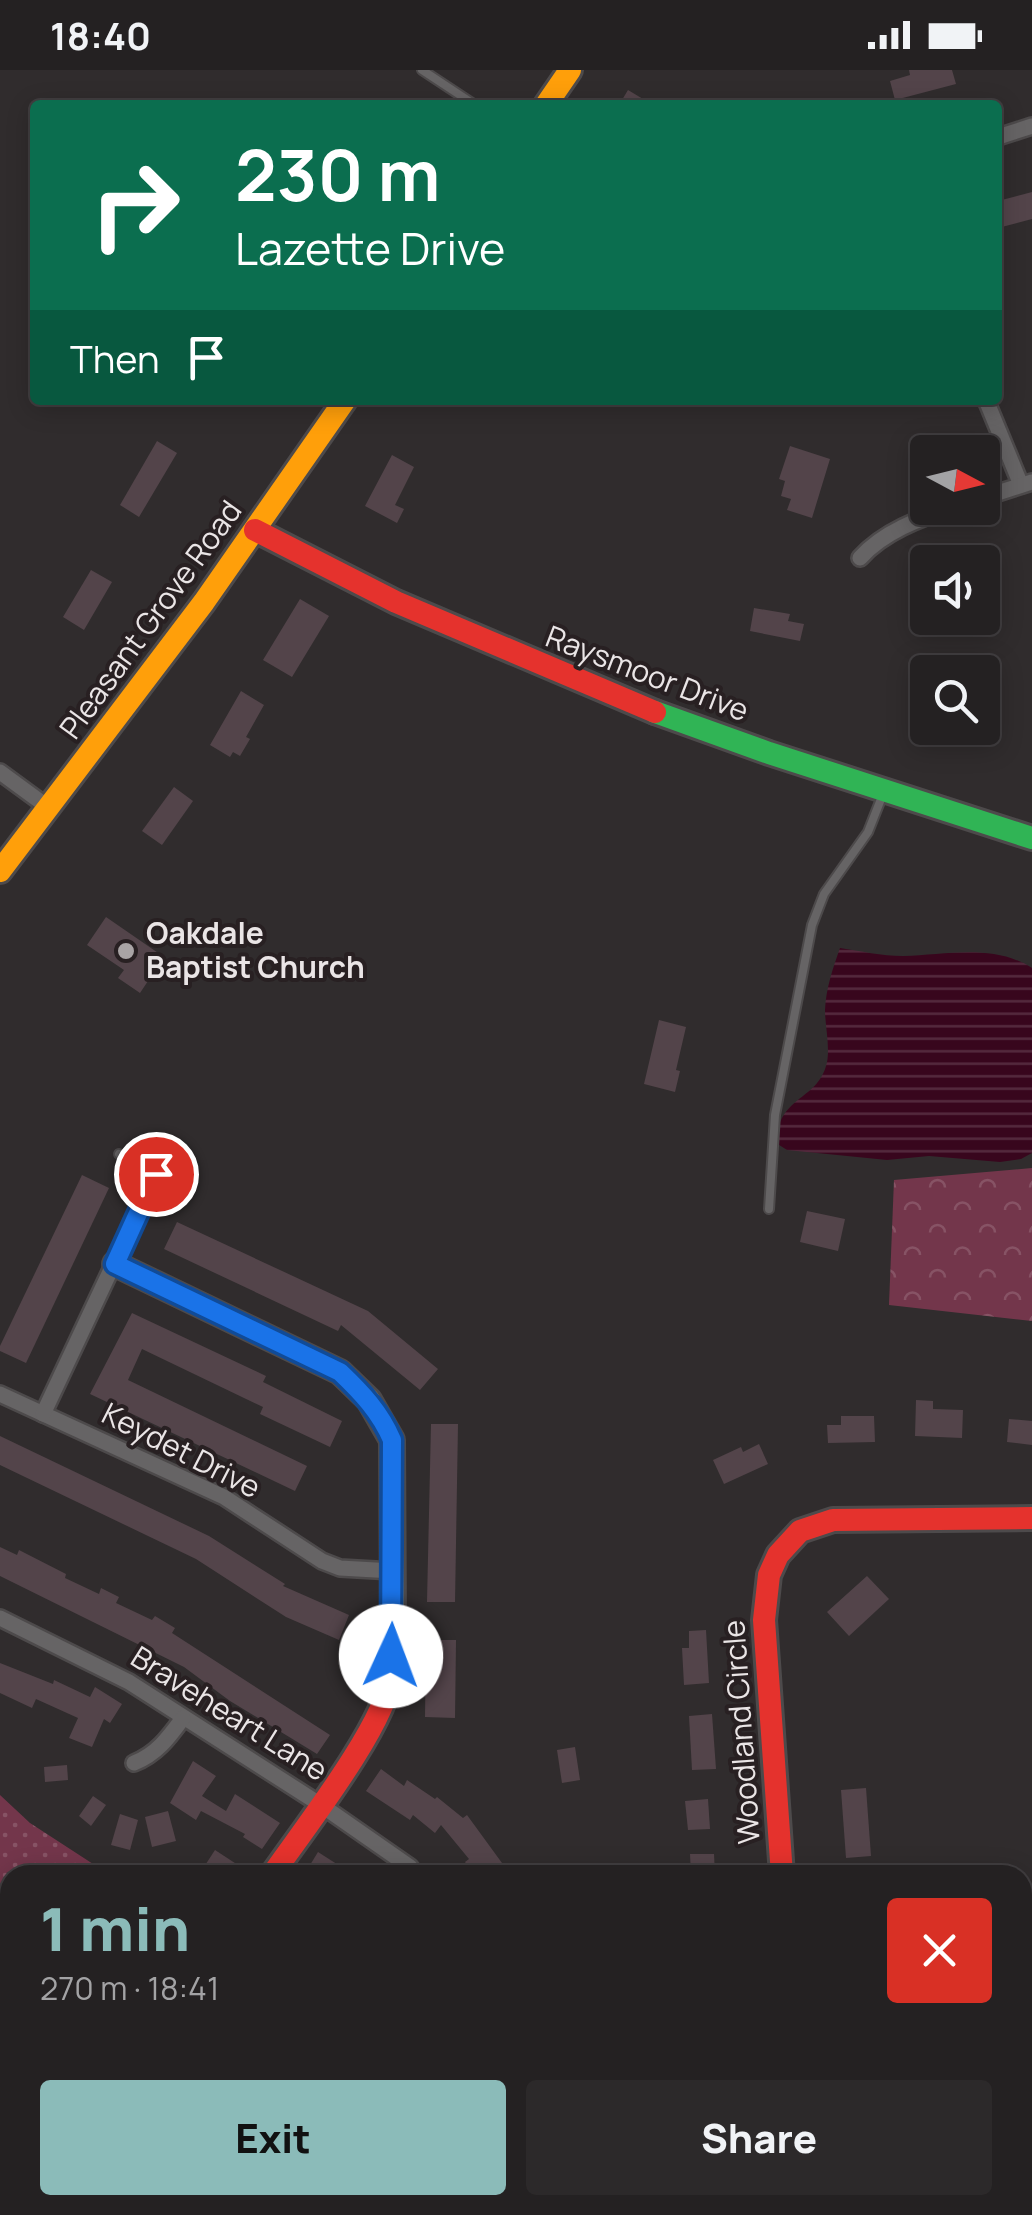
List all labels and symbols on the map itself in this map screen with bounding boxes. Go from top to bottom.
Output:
north arrow [910,435,1000,525]
street label: Pleasant Grove Road [49,492,250,747]
street label: Raysmoor Drive [540,615,755,730]
place label: Oakdale Baptist Church [146,912,365,987]
marker: Oakdale Baptist Church [115,940,137,962]
pin [114,1132,199,1217]
street label: Keydet Drive [96,1392,268,1507]
position arrow [339,1604,443,1708]
street label: Woodland Circle [712,1619,769,1845]
street label: Braveheart Lane [124,1636,336,1790]

